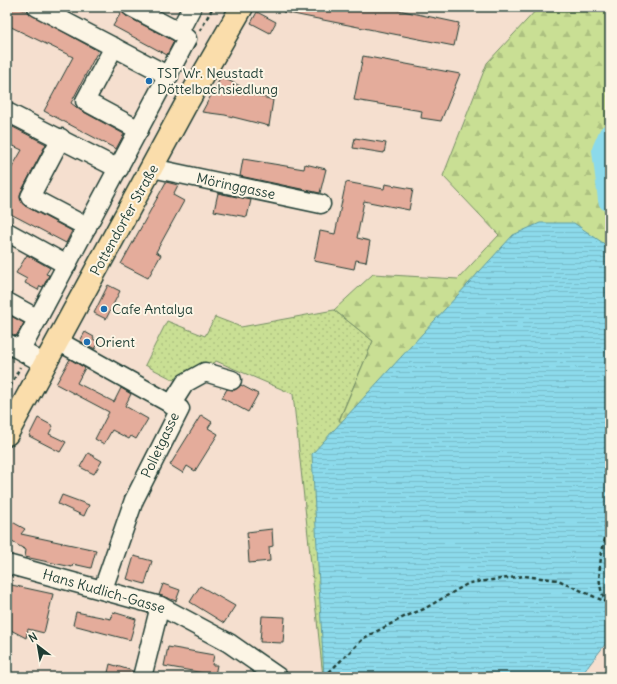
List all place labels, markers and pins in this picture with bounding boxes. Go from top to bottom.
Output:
place label: TST Wr. Neustadt Döttelbachsiedlung [157,64,278,98]
marker: TST Wr. Neustadt Döttelbachsiedlung [144,76,154,86]
place label: Cafe Antalya [112,300,193,318]
marker: Cafe Antalya [99,304,109,314]
place label: Orient [95,333,135,351]
marker: Orient [82,337,92,347]

